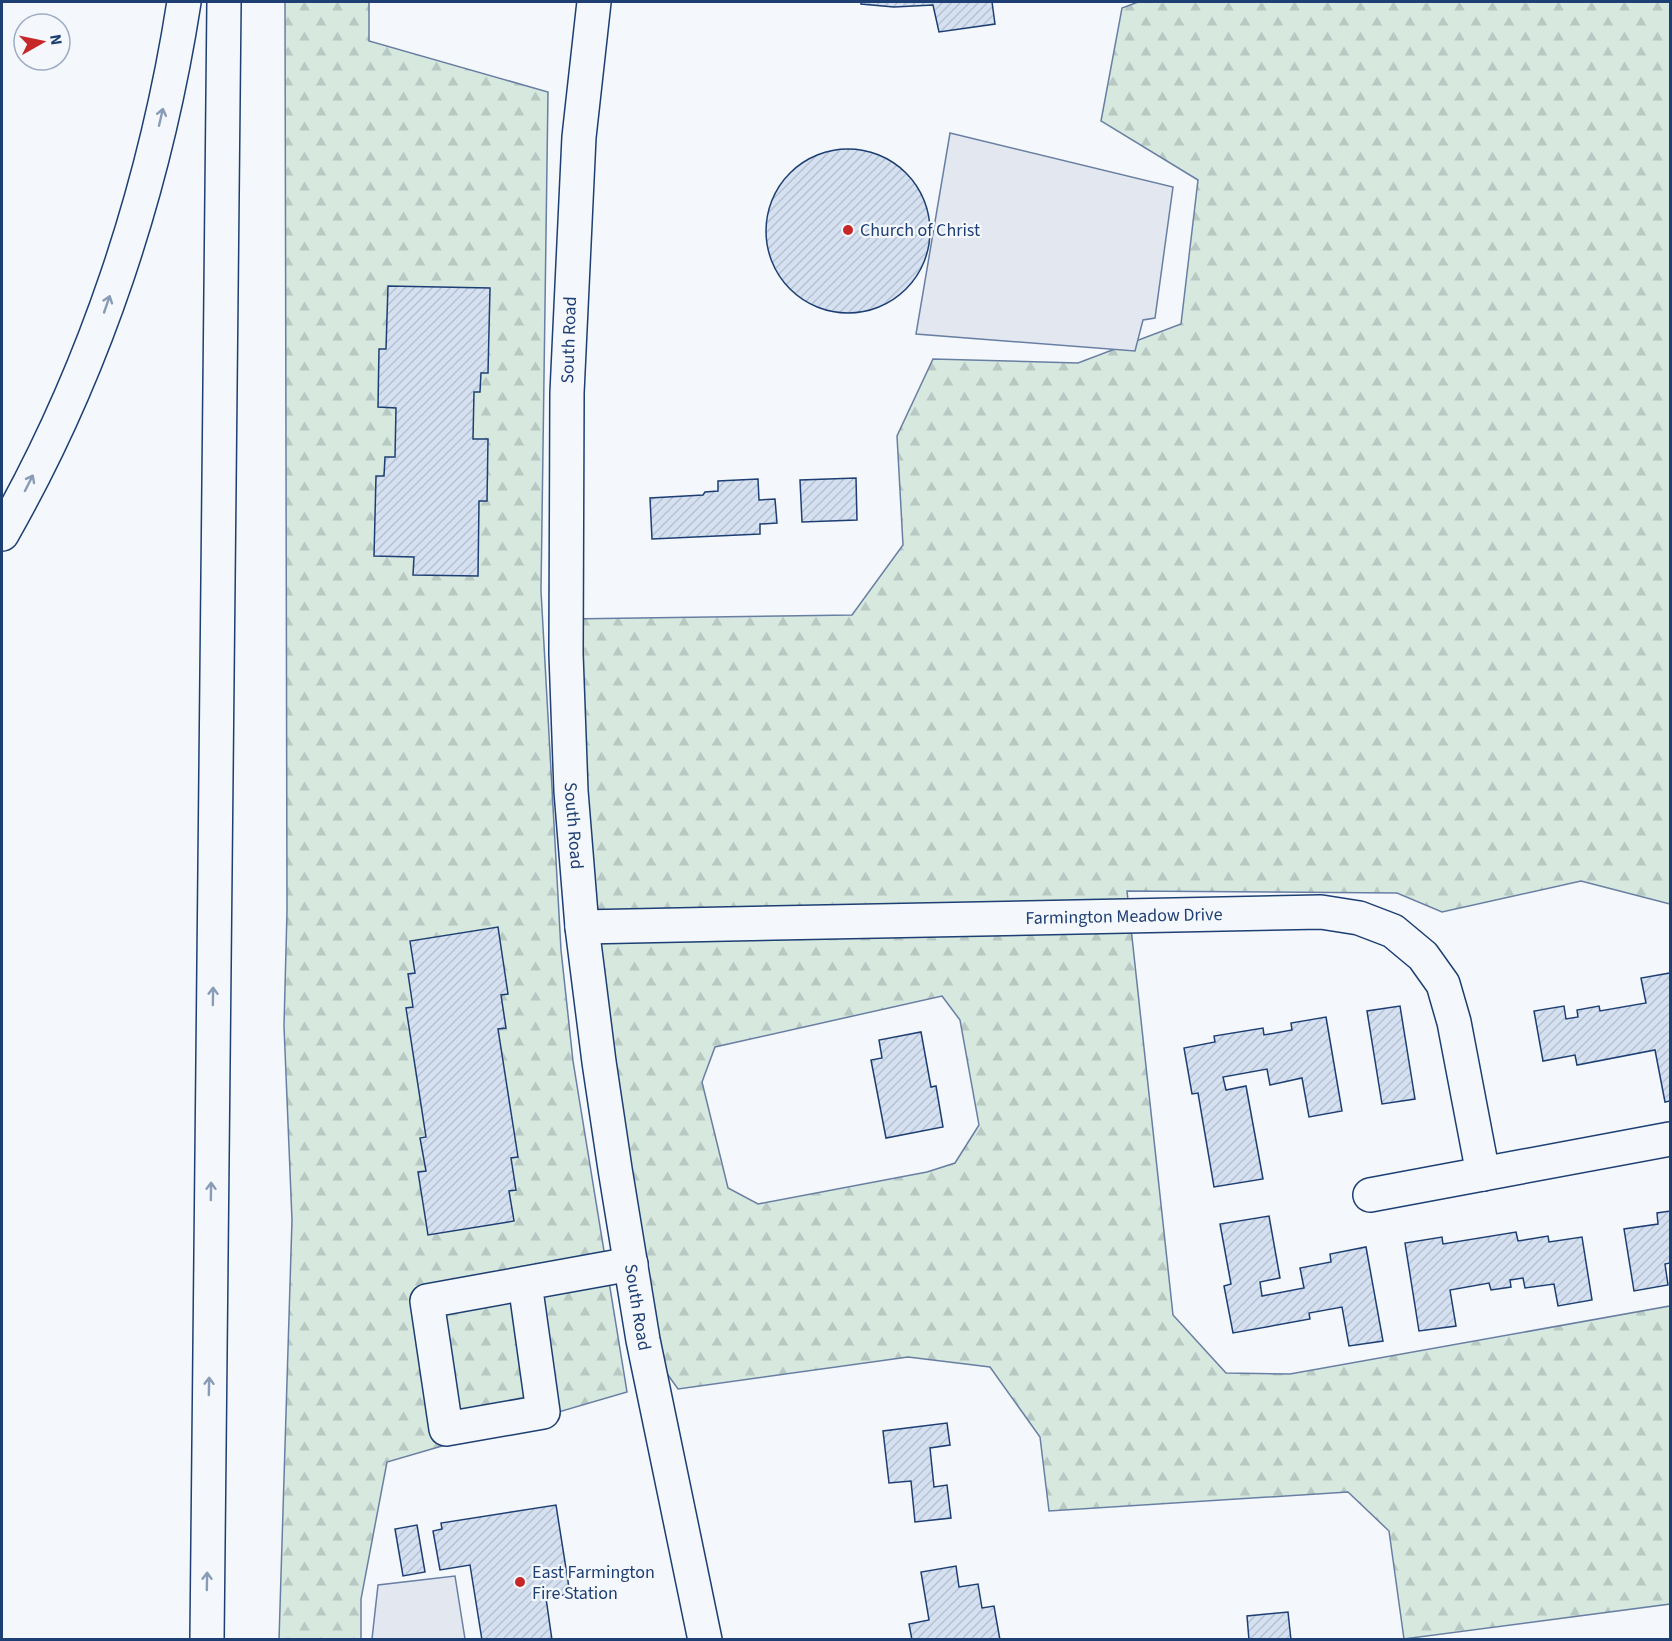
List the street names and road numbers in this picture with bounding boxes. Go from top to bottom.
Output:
street label: South Road [555,296,583,384]
street label: South Road [558,782,590,870]
street label: Farmington Meadow Drive [1025,902,1223,930]
street label: South Road [618,1262,657,1353]

